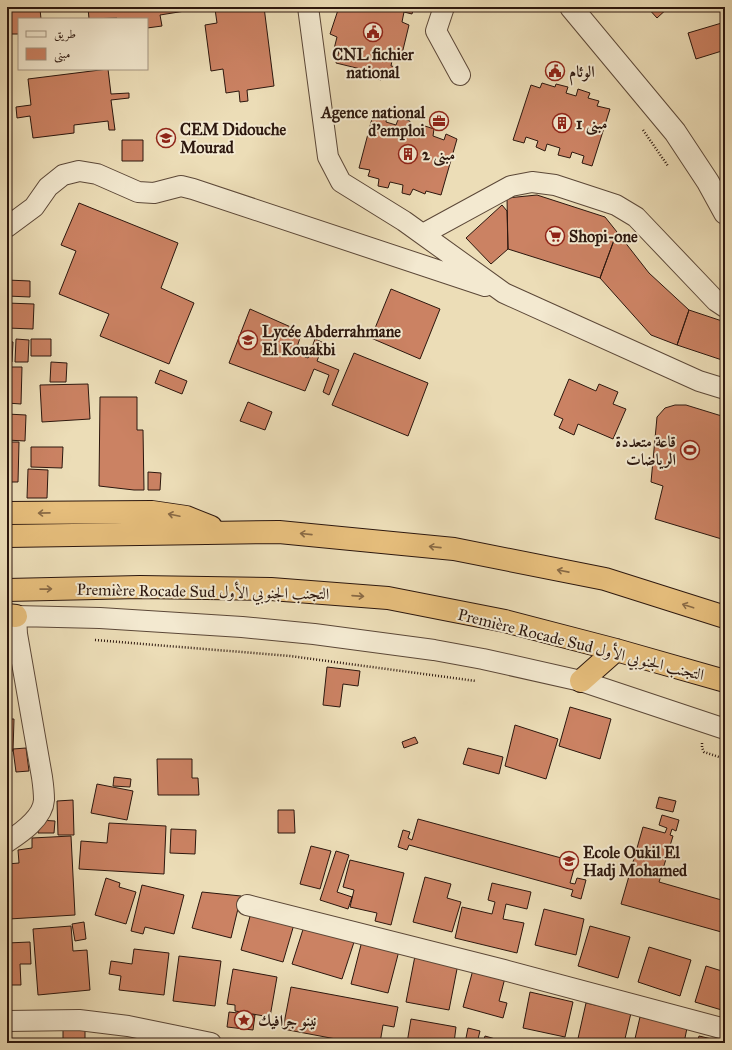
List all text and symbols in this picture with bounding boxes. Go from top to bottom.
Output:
legend [18,18,148,70]
public building icon: CNL fichier national [362,21,384,43]
text: طريق [54,27,76,42]
place label: CNL fichier national [332,45,415,82]
text: مبنى [54,47,70,63]
public building icon: الوئام [544,60,566,82]
place label: الوئام [569,62,595,86]
place label: Agence national d'emploi [320,103,426,141]
office icon: Agence national d'emploi [428,110,450,132]
building icon: مبنى 1 [551,112,573,134]
place label: مبنى 1 [576,114,608,136]
place label: CEM Didouche Mourad [180,120,287,157]
school or university icon: CEM Didouche Mourad [155,127,177,149]
building icon: مبنى 2 [397,143,419,165]
place label: مبنى 2 [422,145,455,167]
supermarket icon: Shopi-one [544,225,566,247]
place label: Shopi-one [569,227,638,247]
place label: Lycée Abderrahmane El Kouakbi [262,322,401,359]
school or university icon: Lycée Abderrahmane El Kouakbi [237,329,259,351]
place label: قاعة متعددة الرياضات [615,432,676,470]
sports icon: قاعة متعددة الرياضات [679,439,701,461]
one-way arrow [38,509,51,517]
one-way arrow [167,510,180,518]
one-way arrow [300,531,313,538]
one-way arrow [429,544,442,551]
one-way arrow [557,567,570,575]
street label: Première Rocade Sud التجنب الجنوبي الأول [76,578,330,606]
one-way arrow [39,585,52,593]
one-way arrow [351,592,364,599]
one-way arrow [682,601,694,609]
street label: Première Rocade Sud التجنب الجنوبي الأول [455,603,706,687]
place label: Ecole Oukil El Hadj Mohamed [583,843,688,881]
school or university icon: Ecole Oukil El Hadj Mohamed [558,850,580,872]
place icon: نينو جرافيك [233,1009,255,1031]
place label: نينو جرافيك [258,1011,317,1031]

